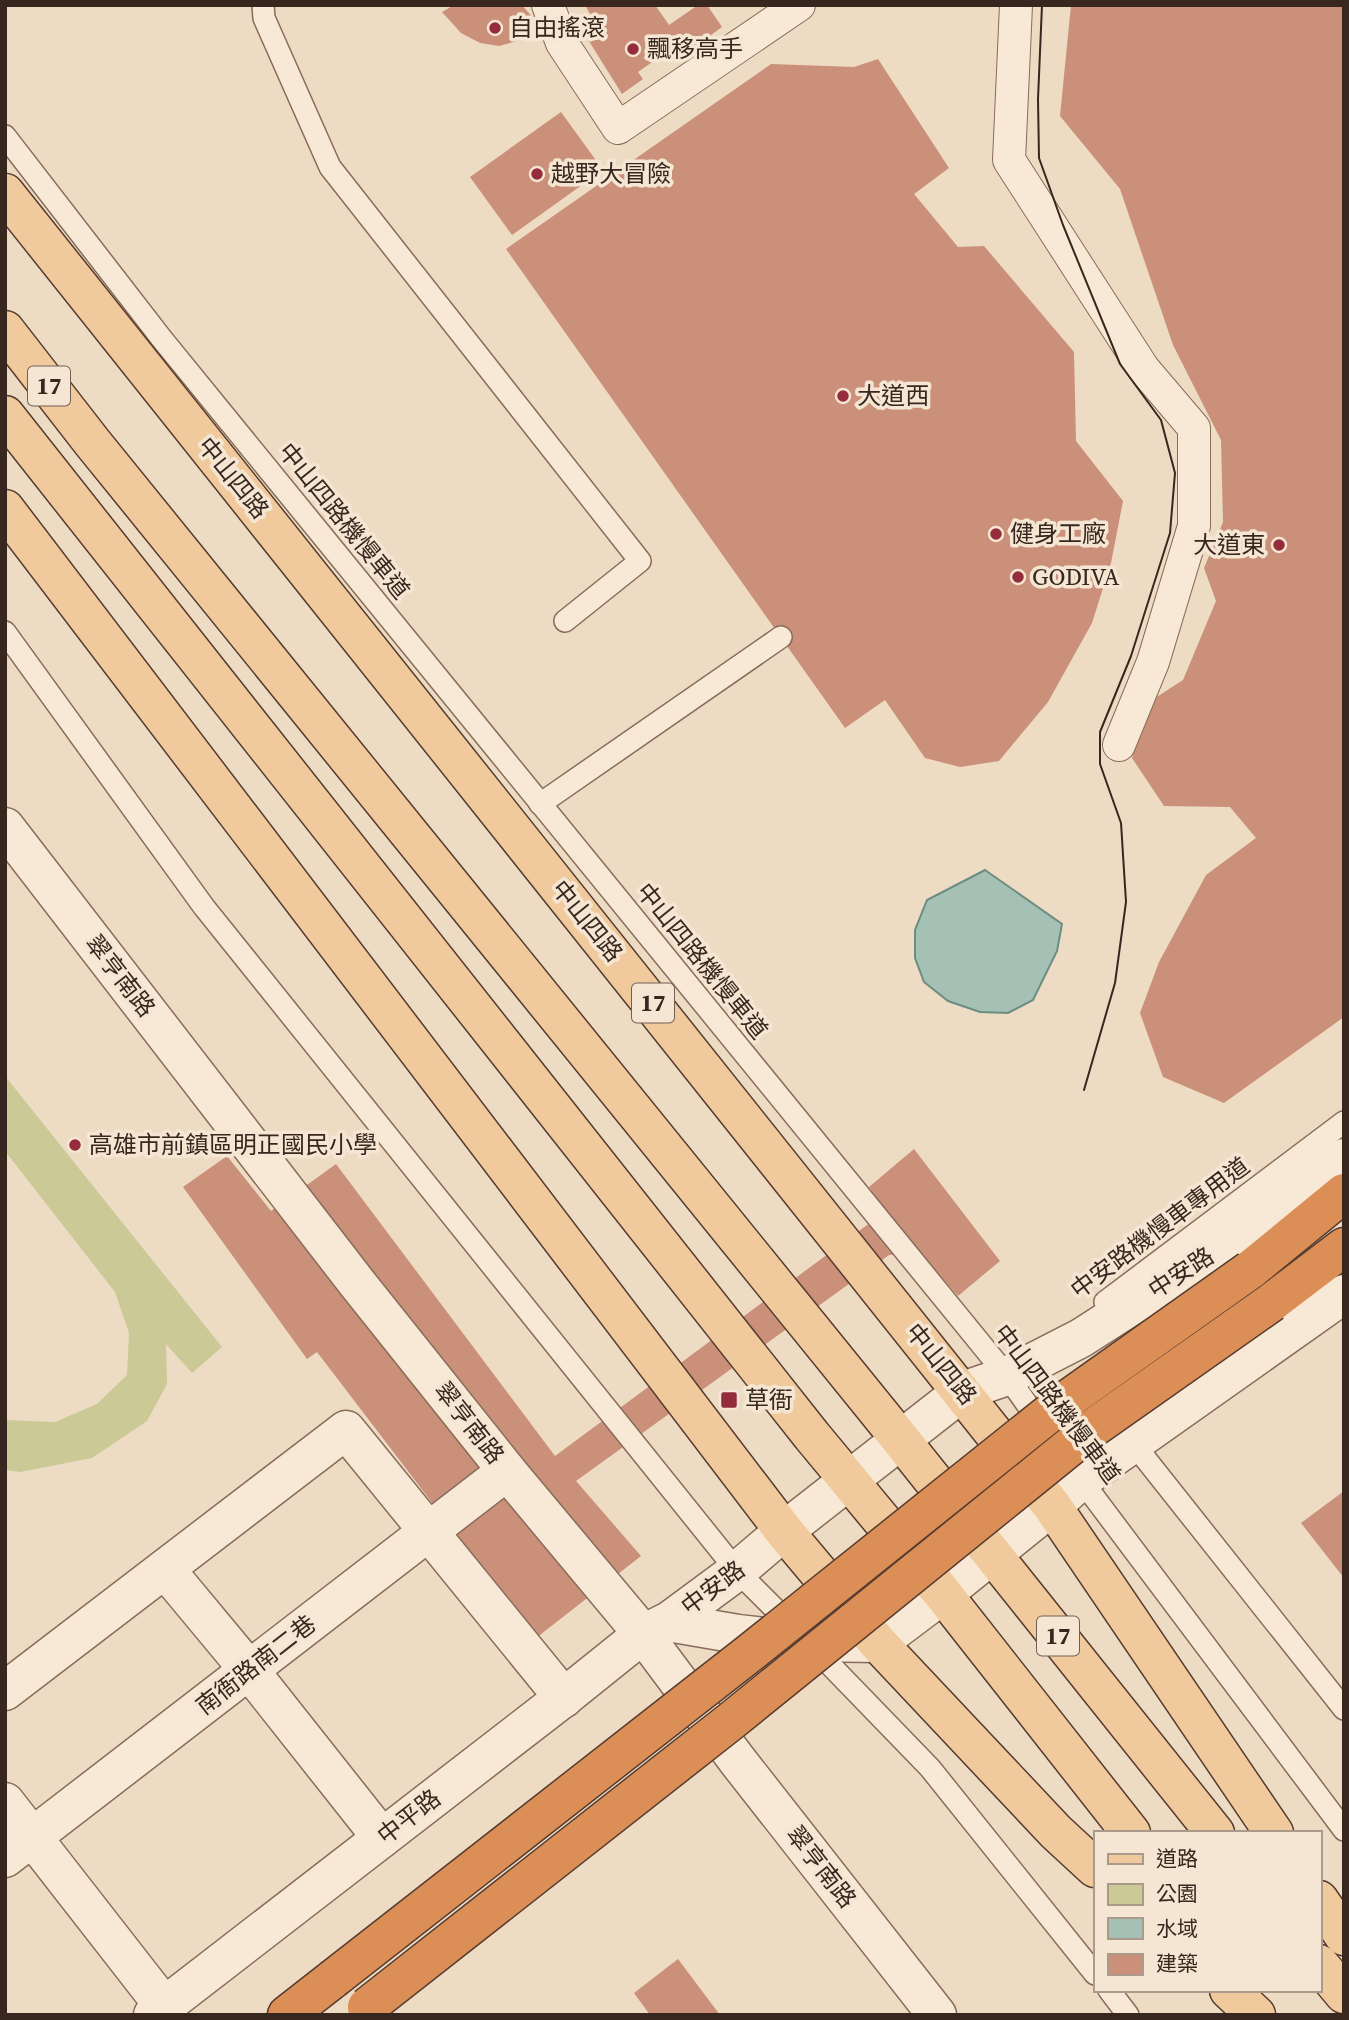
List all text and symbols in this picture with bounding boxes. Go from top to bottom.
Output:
place label: 自由搖滾 [509,11,605,44]
marker: 自由搖滾 [487,20,503,36]
place label: 飄移高手 [647,32,743,65]
marker: 飄移高手 [625,41,641,57]
place label: 越野大冒險 [551,157,671,190]
marker: 越野大冒險 [529,166,545,182]
road number: 17 [28,366,70,406]
place label: 大道西 [857,379,929,412]
marker: 大道西 [835,388,851,404]
street label: 中山四路 [190,430,276,525]
street label: 中山四路機慢車道 [271,436,418,606]
place label: 健身工廠 [1010,517,1106,550]
marker: 健身工廠 [988,526,1004,542]
place label: 大道東 [1193,528,1265,561]
marker: 大道東 [1271,537,1287,553]
place label: GODIVA [1032,560,1120,593]
marker: GODIVA [1010,569,1026,585]
street label: 中山四路 [544,873,630,968]
street label: 中山四路機慢車道 [629,876,776,1046]
street label: 翠亨南路 [78,928,163,1024]
road number: 17 [632,984,674,1022]
place label: 高雄市前鎮區明正國民小學 [89,1128,377,1161]
marker: 高雄市前鎮區明正國民小學 [67,1137,83,1153]
street label: 中安路機慢車專用道 [1065,1152,1255,1304]
street label: 中安路 [1143,1241,1219,1305]
street label: 中山四路 [898,1316,984,1411]
street label: 中山四路機慢車道 [986,1317,1128,1490]
street label: 翠亨南路 [427,1375,512,1471]
place label: 草衙 [745,1383,793,1416]
marker: 草衙 [719,1390,739,1410]
street label: 中安路 [674,1553,751,1622]
street label: 南衙路南二巷 [189,1607,323,1722]
road number: 17 [1037,1616,1079,1656]
street label: 中平路 [370,1781,447,1852]
street label: 翠亨南路 [779,1819,864,1915]
legend [1094,1831,1321,1992]
text: 道路 [1156,1844,1198,1873]
text: 公園 [1156,1879,1198,1908]
text: 水域 [1156,1914,1198,1943]
text: 建築 [1156,1949,1198,1978]

